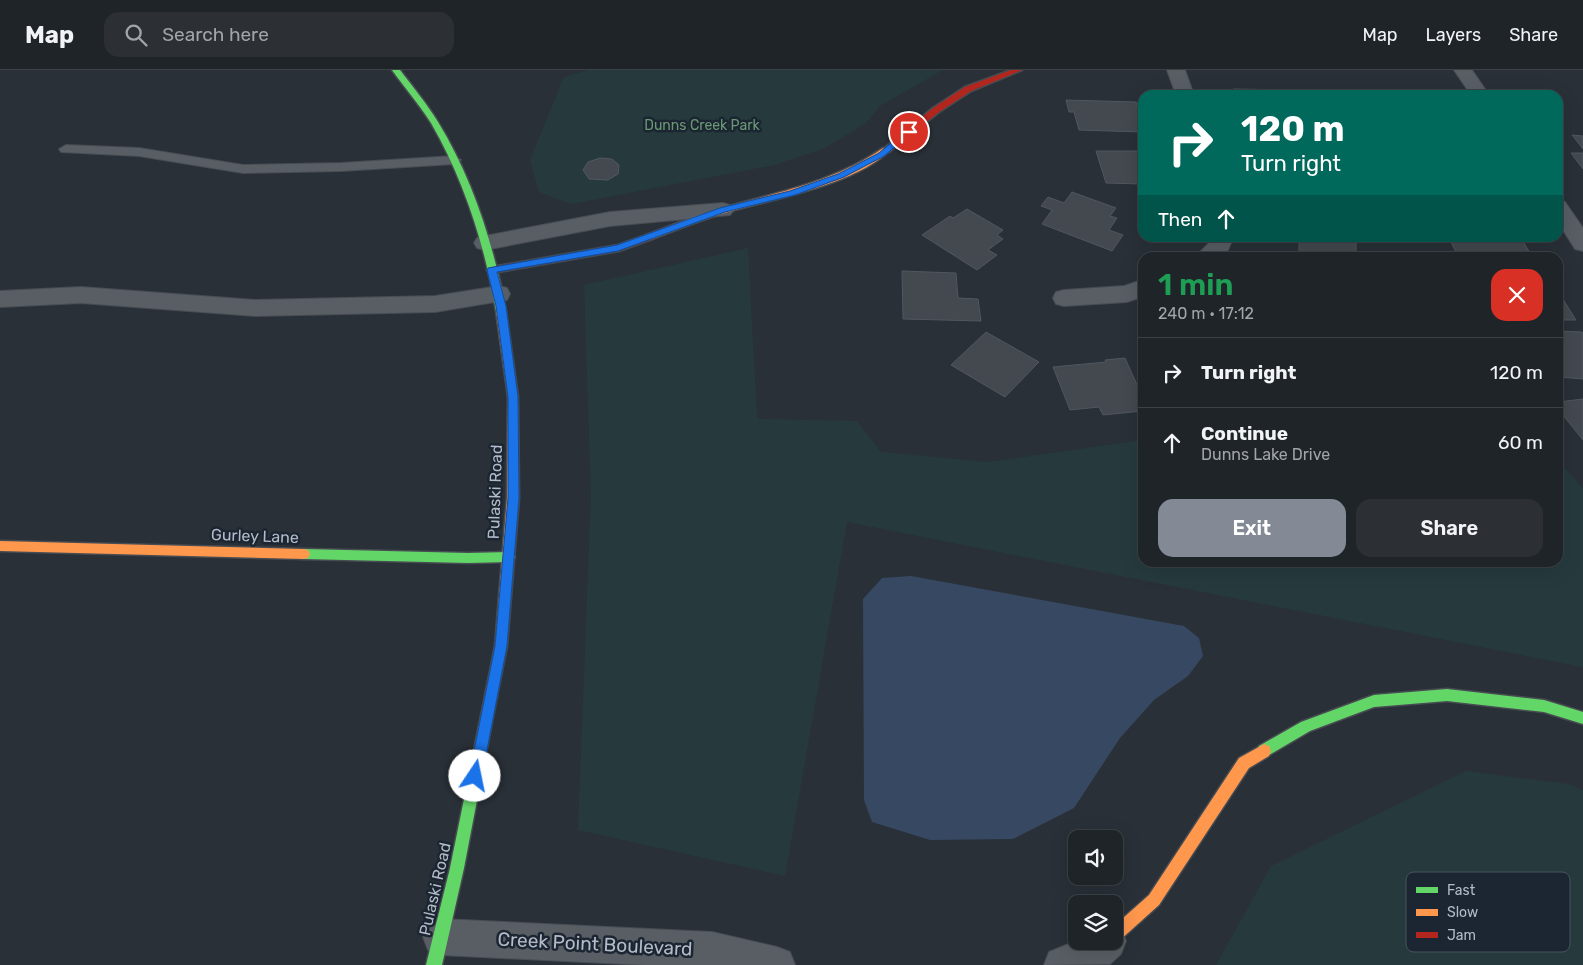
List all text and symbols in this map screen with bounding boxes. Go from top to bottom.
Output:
search box [104,12,454,57]
text: Map [25,21,74,49]
icon: search [122,21,150,49]
text: Search here [162,23,269,46]
text: Map [1363,24,1398,46]
text: Layers [1426,24,1481,46]
text: Share [1509,24,1558,46]
text: 120 m [1241,108,1344,150]
icon: right [1158,110,1223,175]
pin [888,111,930,153]
park label: Dunns Creek Park [644,117,760,134]
icon: arrive [895,118,923,146]
text: Turn right [1241,150,1341,177]
icon: ahead [1212,205,1240,233]
text: Then [1158,208,1202,231]
text: 1 min [1158,267,1233,303]
button: close [1491,269,1543,321]
text: 240 m · 17:12 [1158,304,1254,323]
icon: right [1158,359,1186,387]
text: Turn right [1201,361,1296,384]
text: 120 m [1490,361,1543,384]
text: Continue [1201,422,1288,445]
icon: ahead [1158,429,1186,457]
text: 60 m [1498,431,1543,454]
street label: Pulaski Road [484,444,506,540]
text: Dunns Lake Drive [1201,445,1330,464]
button: Exit [1158,499,1346,557]
button: Share [1356,499,1543,557]
street label: Gurley Lane [211,525,299,547]
position arrow [448,749,500,801]
map controls [1068,830,1123,950]
button: sound [1068,830,1123,885]
street label: Pulaski Road [415,841,455,937]
legend [1406,872,1570,952]
text: Fast [1447,882,1476,899]
button: layers [1068,895,1123,950]
text: Slow [1447,904,1478,921]
street label: Creek Point Boulevard [497,927,693,961]
text: Jam [1447,927,1476,944]

